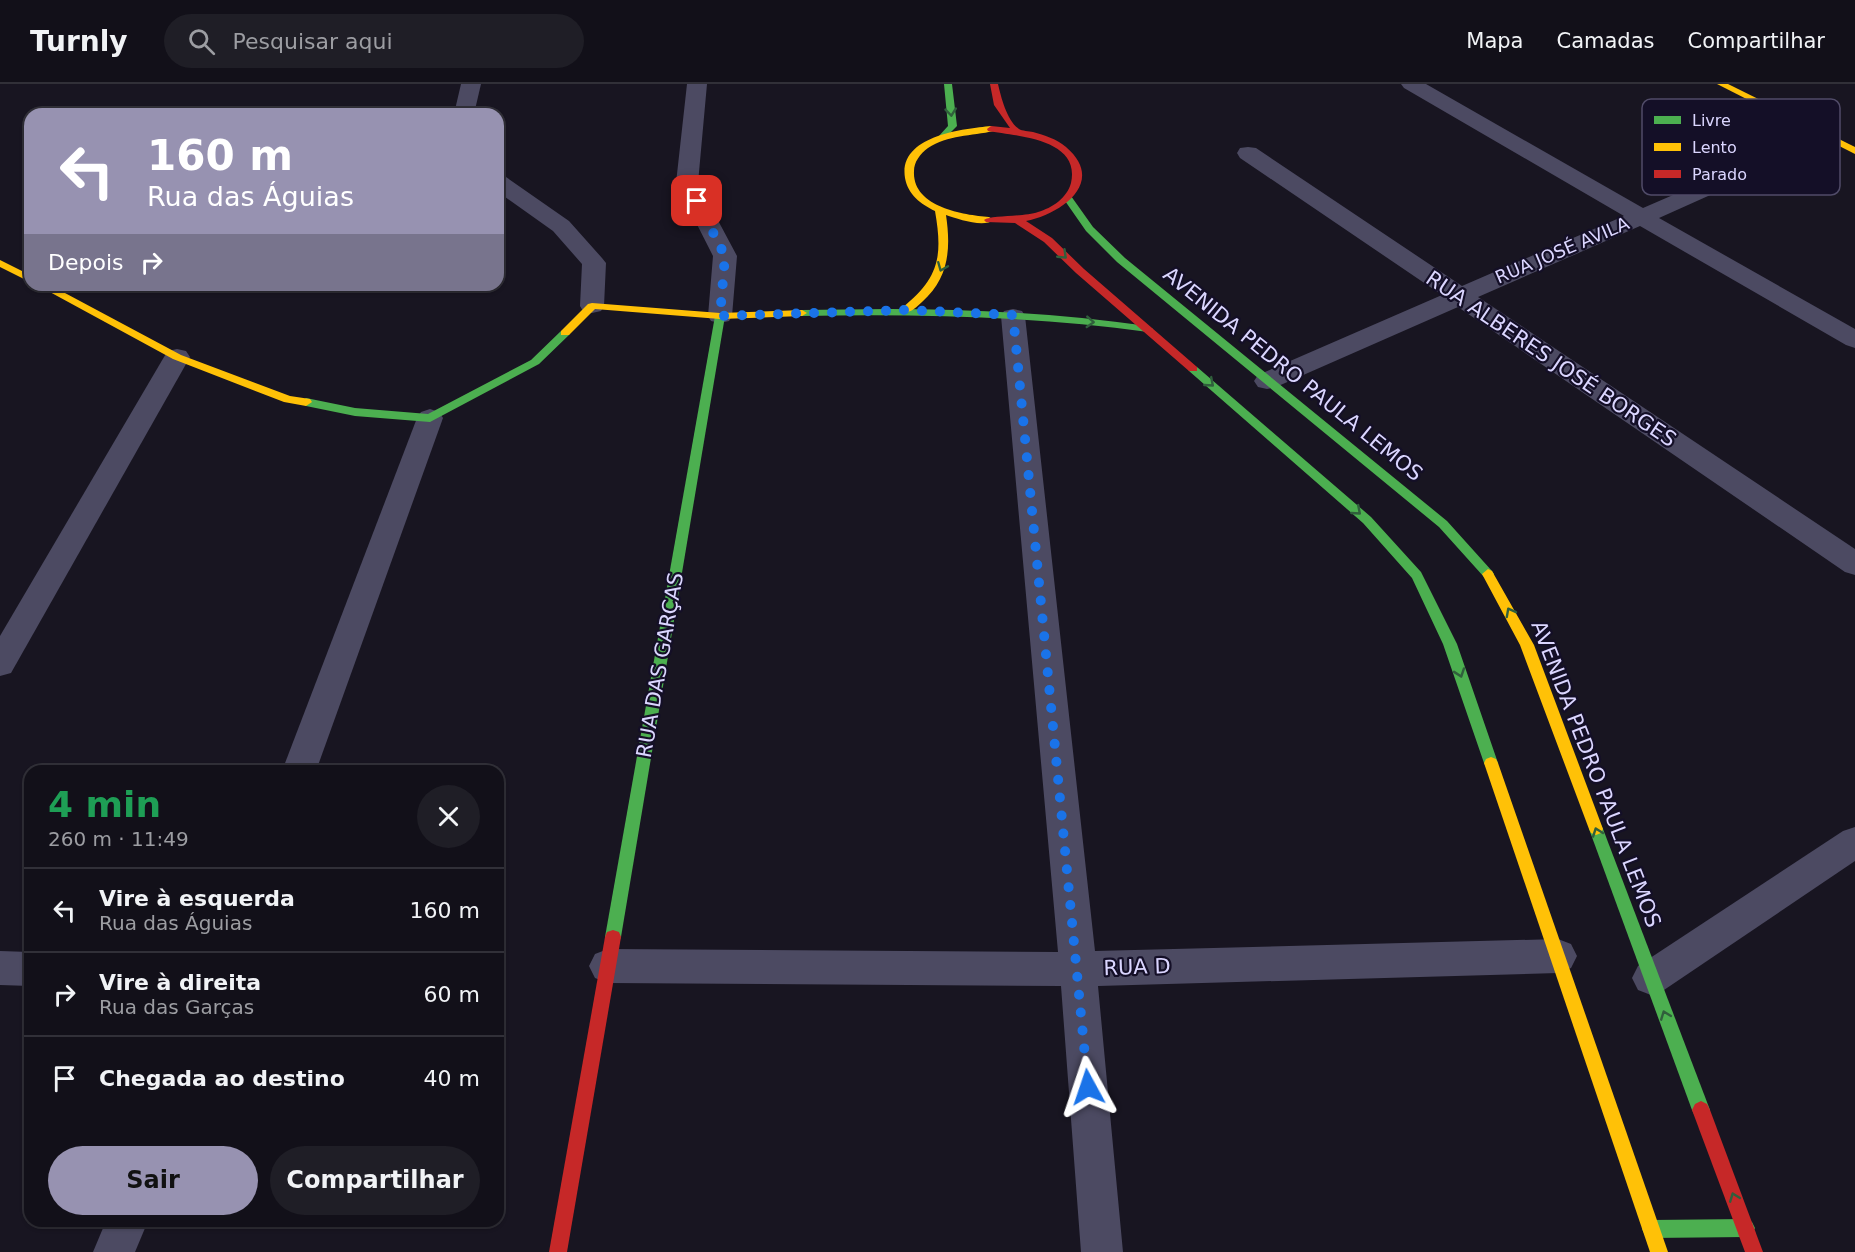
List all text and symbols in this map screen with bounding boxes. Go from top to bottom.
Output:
search box [164,14,584,68]
text: Turnly [30,25,128,58]
icon: search [185,25,218,58]
text: Pesquisar aqui [233,29,393,54]
text: Mapa [1466,29,1523,53]
text: Camadas [1556,29,1654,53]
text: Compartilhar [1687,29,1825,53]
legend [1642,99,1840,195]
one-way arrow [944,107,957,117]
text: Livre [1692,111,1731,130]
text: 160 m [147,131,293,180]
icon: left [48,132,126,210]
text: Lento [1692,138,1737,157]
text: Parado [1692,165,1747,184]
pin [671,175,722,226]
text: Rua das Águias [147,181,354,212]
icon: arrive [680,184,713,217]
street label: RUA JOSÉ AVILA [1492,212,1633,288]
icon: right [135,246,168,279]
one-way arrow [1056,247,1067,258]
text: Depois [48,250,123,275]
one-way arrow [937,260,949,271]
street label: AVENIDA PEDRO PAULA LEMOS [1159,262,1427,486]
street label: RUA ALBERES JOSÉ BORGES [1421,265,1681,452]
one-way arrow [1085,315,1094,328]
one-way arrow [1203,376,1214,387]
one-way arrow [1350,504,1361,515]
street label: RUA DAS GARÇAS [632,570,688,760]
one-way arrow [1506,608,1517,618]
street label: AVENIDA PEDRO PAULA LEMOS [1526,617,1666,931]
one-way arrow [1453,667,1466,678]
text: 4 min [48,784,161,825]
button: close [417,785,480,848]
text: 260 m · 11:49 [48,827,189,851]
one-way arrow [1592,827,1604,838]
text: Vire à esquerda [99,886,295,911]
icon: left [48,894,81,927]
text: 160 m [410,898,480,923]
text: Rua das Águias [99,911,252,935]
street label: RUA D [1103,954,1171,980]
text: Vire à direita [99,970,261,995]
icon: right [48,978,81,1011]
text: 60 m [424,982,480,1007]
text: Rua das Garças [99,995,254,1019]
one-way arrow [1660,1010,1673,1021]
position arrow [1056,1055,1120,1119]
icon: arrive [48,1062,81,1095]
text: Chegada ao destino [99,1066,345,1091]
text: 40 m [424,1066,480,1091]
button: Sair [48,1146,258,1215]
button: Compartilhar [270,1146,480,1215]
one-way arrow [1729,1192,1741,1203]

